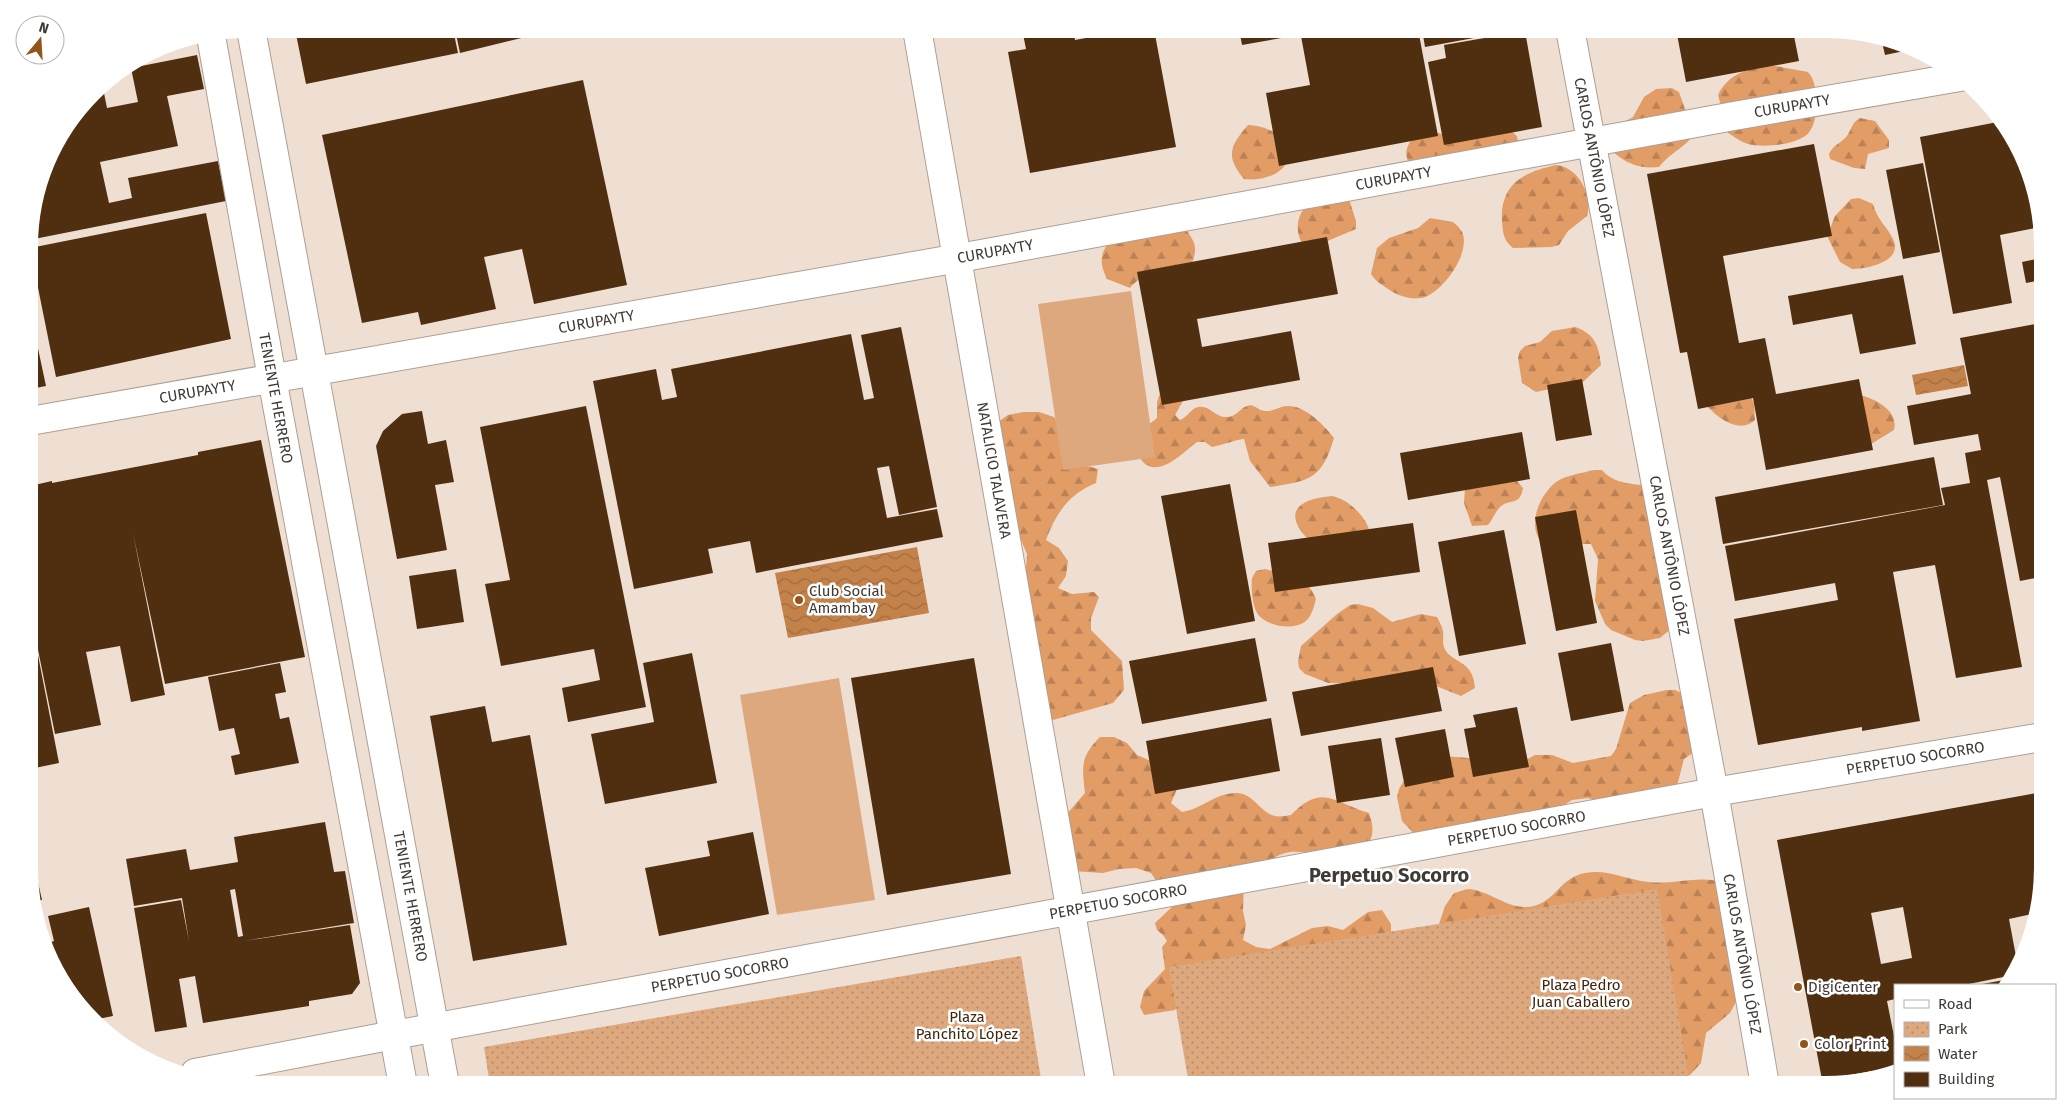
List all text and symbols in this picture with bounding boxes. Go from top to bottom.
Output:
north arrow [15,15,65,65]
text: N [37,19,51,38]
street label: CARLOS ANTÔNIO LÓPEZ [1570,76,1618,239]
street label: CURUPAYTY [1753,90,1832,121]
street label: CURUPAYTY [1354,162,1434,194]
street label: CURUPAYTY [956,235,1035,267]
street label: CURUPAYTY [557,306,637,337]
street label: TENIENTE HERRERO [255,332,297,465]
street label: CURUPAYTY [158,376,238,407]
street label: NATALICIO TALAVERA [973,401,1015,540]
street label: CARLOS ANTÔNIO LÓPEZ [1645,474,1693,637]
place label: Club Social Amambay [809,582,885,617]
marker: Club Social Amambay [793,594,805,606]
street label: PERPETUO SOCORRO [1845,738,1986,779]
street label: PERPETUO SOCORRO [1446,807,1587,850]
street label: TENIENTE HERRERO [390,830,431,963]
district label: Perpetuo Socorro [1309,863,1469,887]
street label: CARLOS ANTÔNIO LÓPEZ [1719,872,1765,1036]
street label: PERPETUO SOCORRO [1048,880,1189,923]
street label: PERPETUO SOCORRO [649,953,790,997]
park label: Plaza Pedro Juan Caballero [1532,976,1630,1011]
place label: DigiCenter [1808,978,1878,996]
marker: DigiCenter [1792,981,1804,993]
legend [1894,984,2056,1099]
text: Road [1938,995,1973,1013]
park label: Plaza Panchito López [916,1008,1019,1043]
text: Park [1938,1020,1968,1038]
place label: Color Print [1814,1035,1887,1053]
marker: Color Print [1798,1038,1810,1050]
text: Water [1938,1045,1977,1063]
text: Building [1938,1070,1994,1088]

